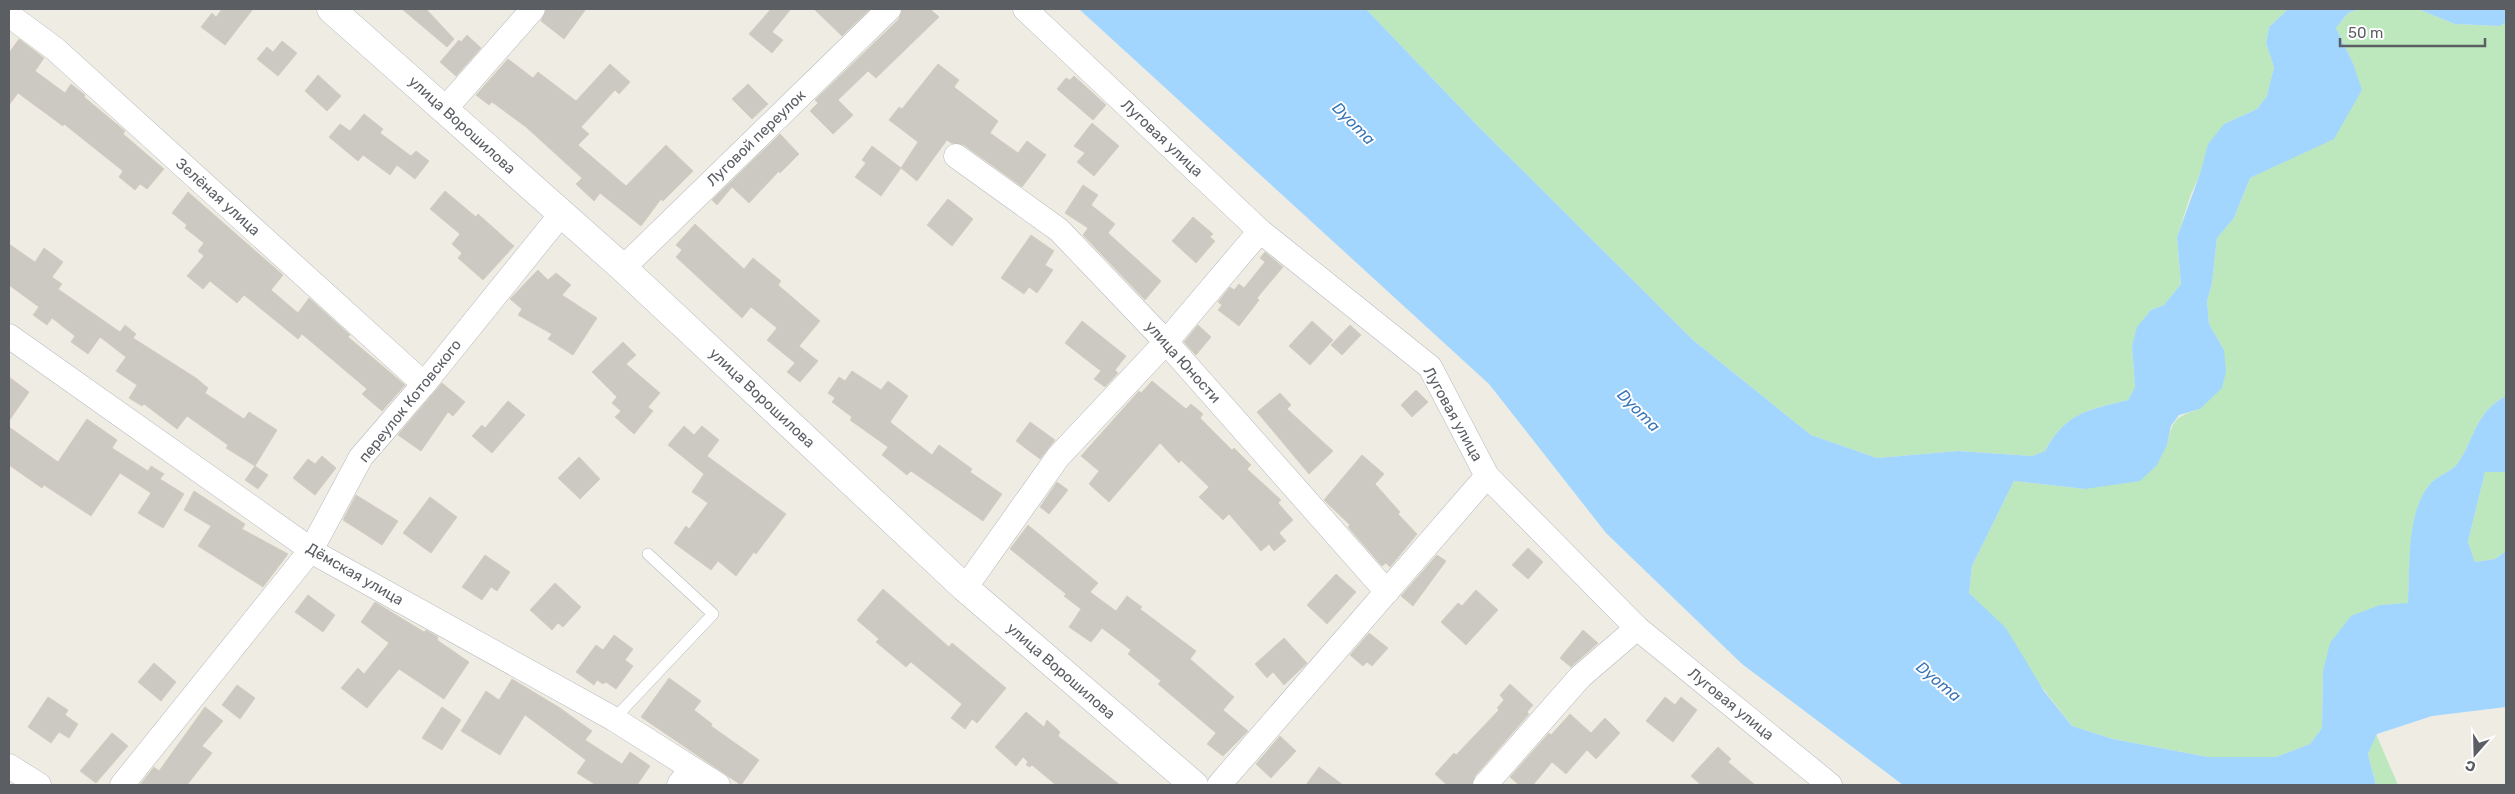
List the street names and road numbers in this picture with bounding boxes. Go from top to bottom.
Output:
street label: улица Ворошилова [405,72,519,178]
street label: Луговой переулок [703,86,809,190]
street label: Луговая улица [1117,95,1207,181]
street label: Зелёная улица [172,154,264,240]
street label: улица Юности [1142,317,1224,407]
street label: переулок Котовского [355,336,465,466]
street label: улица Ворошилова [705,344,819,452]
street label: Луговая улица [1420,364,1486,464]
street label: Дёмская улица [303,539,407,609]
street label: улица Ворошилова [1003,619,1119,723]
street label: Луговая улица [1684,664,1778,744]

